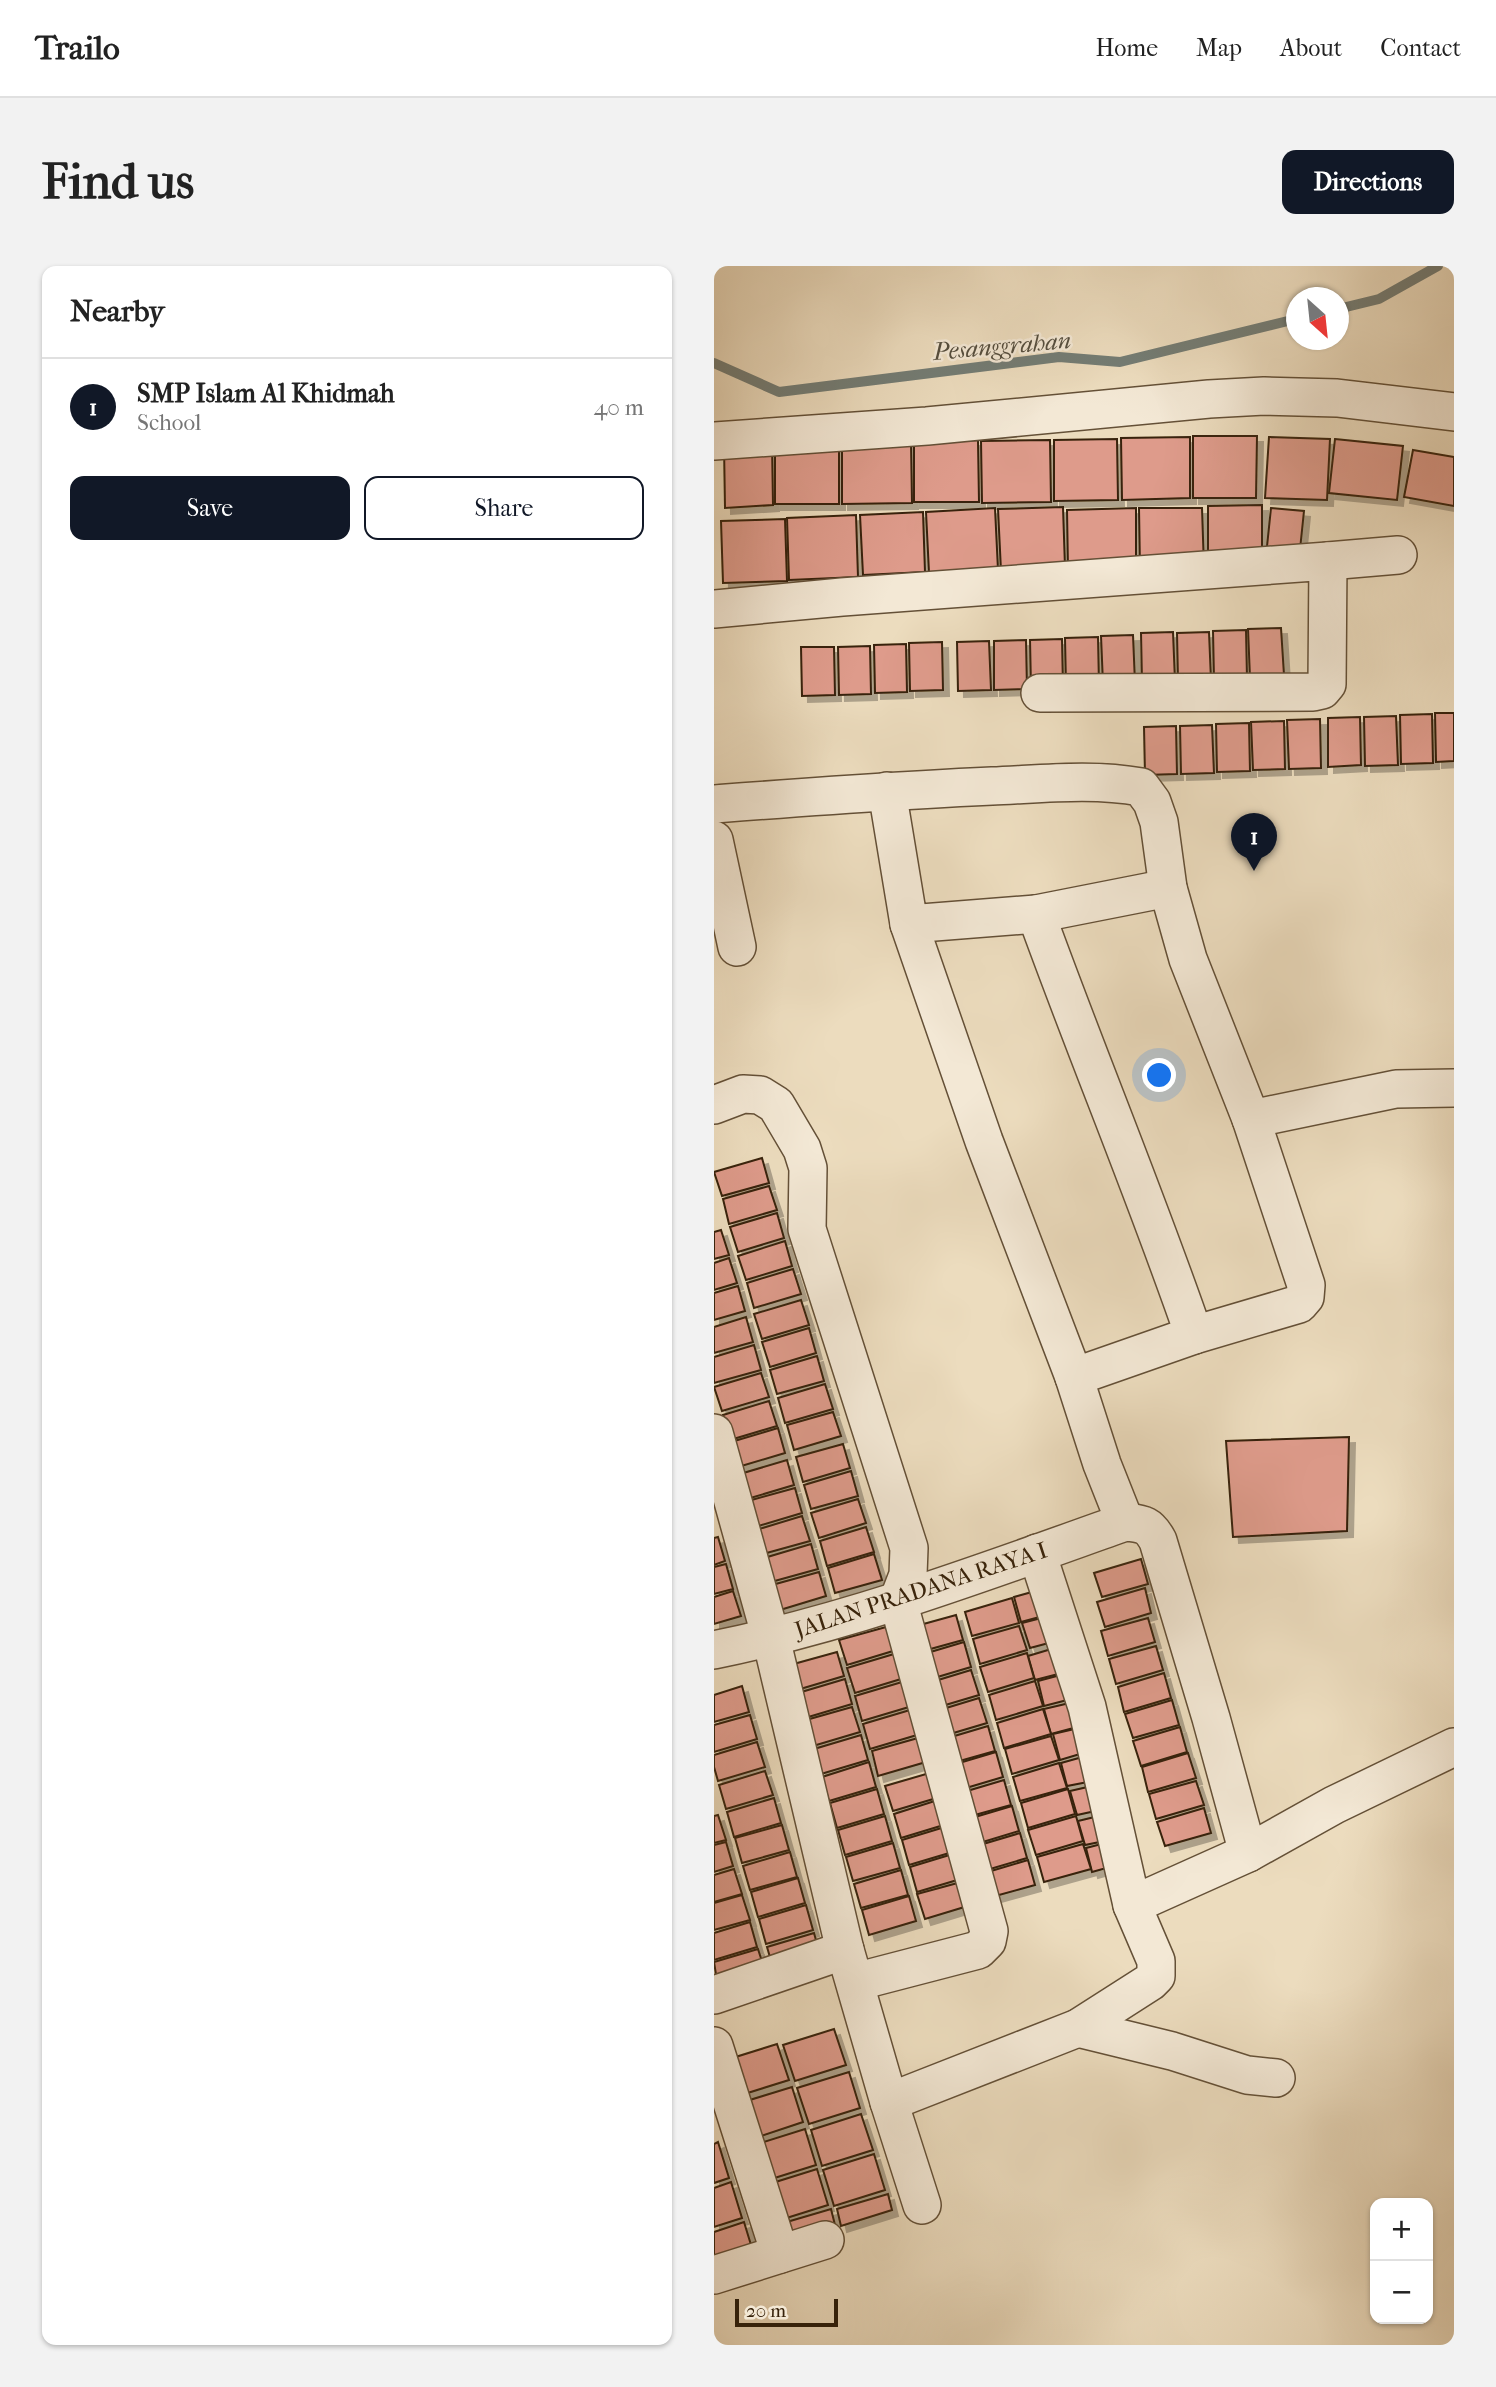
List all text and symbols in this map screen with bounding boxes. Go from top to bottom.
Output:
text: Trailo [35,29,120,68]
text: Home [1096,34,1158,62]
text: Map [1196,34,1242,62]
text: About [1280,34,1342,62]
text: Contact [1380,34,1461,62]
button: Directions [1282,150,1454,214]
text: Find us [42,153,194,211]
north arrow [1286,287,1349,350]
text: Nearby [70,294,165,329]
water label: Pesanggrahan [931,326,1072,366]
text: SMP Islam Al Khidmah [137,378,395,409]
text: 1 [89,394,97,421]
text: 40 m [594,394,644,421]
text: School [137,409,201,436]
button: Save [70,476,350,540]
button: Share [364,476,644,540]
pin: 1 [1231,813,1277,871]
your location [1142,1058,1176,1092]
street label: JALAN PRADANA RAYA I [789,1536,1051,1644]
map controls [1370,2198,1433,2324]
button: + [1370,2198,1433,2261]
button: − [1370,2261,1433,2324]
scale bar [735,2296,838,2328]
text: 20 m [746,2300,786,2322]

